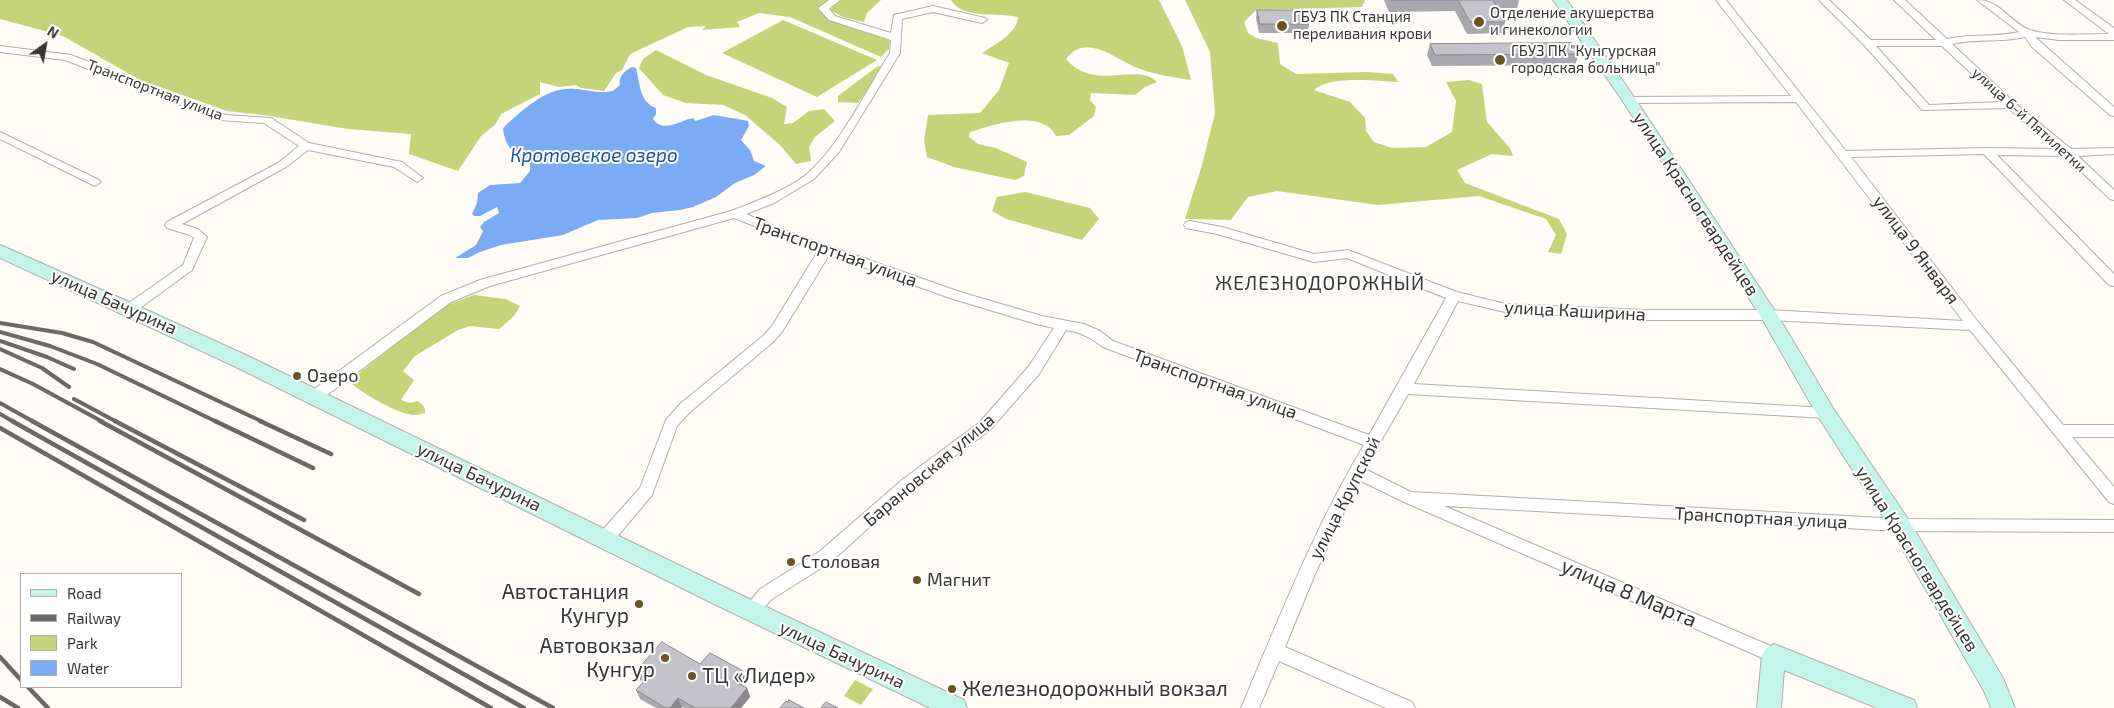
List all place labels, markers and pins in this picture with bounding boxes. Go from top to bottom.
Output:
place label: Отделение акушерства и гинекологии [1490,4,1654,39]
place label: ГБУЗ ПК Станция переливания крови [1293,8,1432,43]
marker: Отделение акушерства и гинекологии [1472,15,1486,29]
marker: ГБУЗ ПК Станция переливания крови [1275,19,1289,33]
place label: ГБУЗ ПК "Кунгурская городская больница" [1511,42,1660,77]
marker: ГБУЗ ПК "Кунгурская городская больница" [1493,53,1507,67]
place label: Озеро [307,365,358,387]
marker: Озеро [291,370,303,382]
place label: Столовая [801,551,880,573]
marker: Столовая [785,556,797,568]
place label: Магнит [927,569,991,591]
marker: Магнит [911,574,923,586]
place label: Автостанция Кунгур [502,579,629,629]
marker: Автостанция Кунгур [633,598,645,610]
place label: Автовокзал Кунгур [540,633,655,683]
marker: Автовокзал Кунгур [659,652,671,664]
place label: ТЦ «Лидер» [702,663,816,689]
marker: ТЦ «Лидер» [686,670,698,682]
place label: Железнодорожный вокзал [962,676,1228,702]
marker: Железнодорожный вокзал [946,683,958,695]

